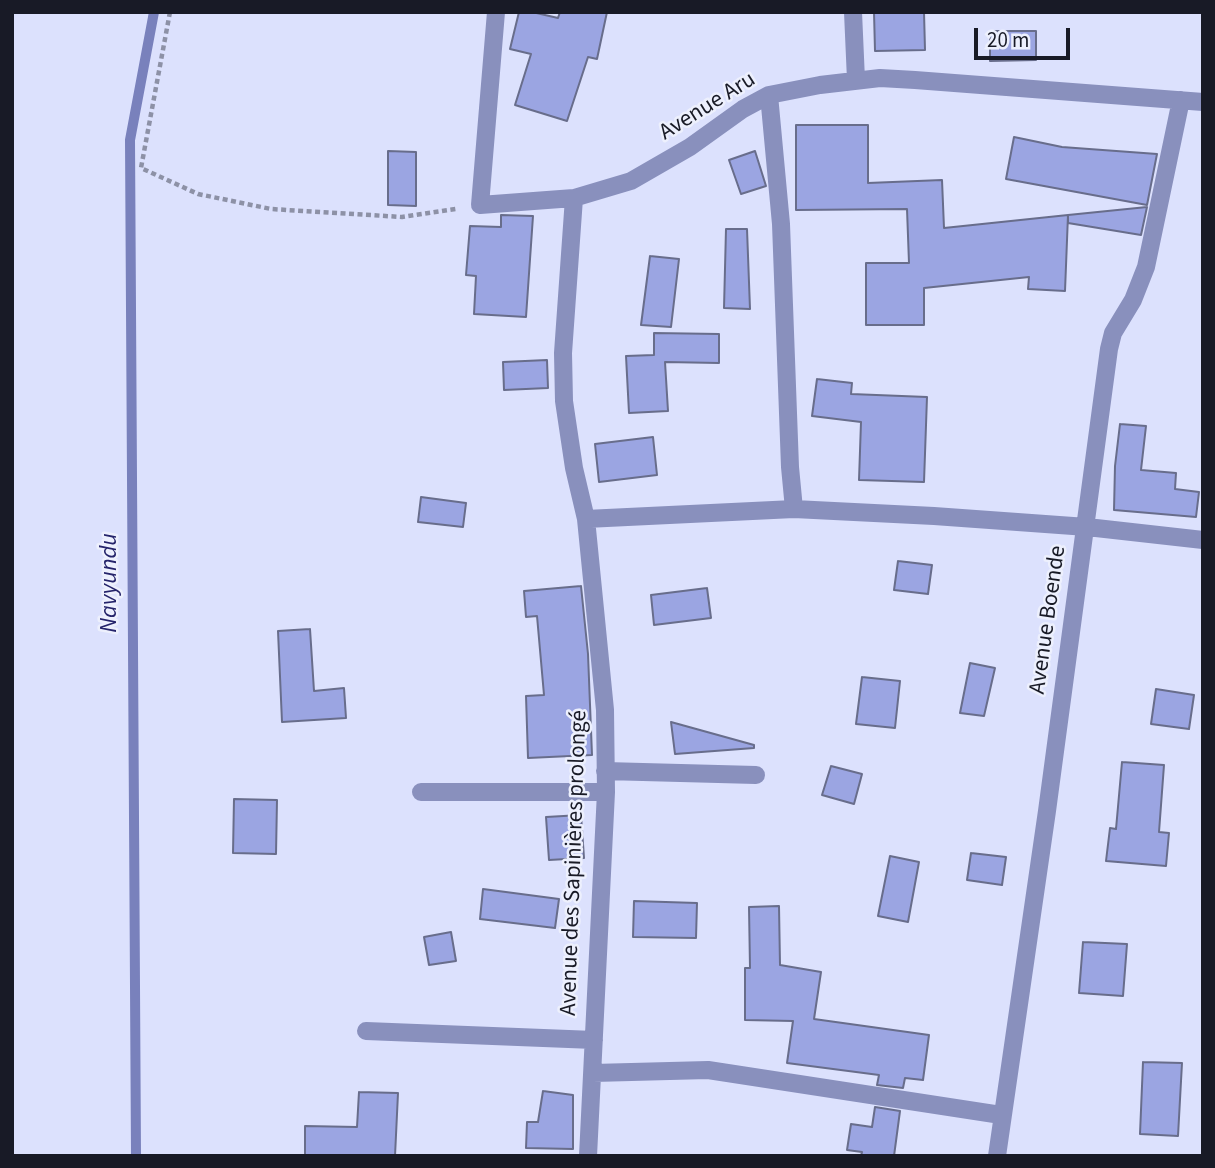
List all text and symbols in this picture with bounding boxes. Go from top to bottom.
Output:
scale bar [977,14,1073,58]
text: 20 m [987,25,1029,55]
street label: Avenue Aru [655,67,761,147]
water label: Navyundu [97,533,125,633]
street label: Avenue Boende [1025,544,1073,696]
street label: Avenue des Sapinières prolongé [556,710,594,1016]

